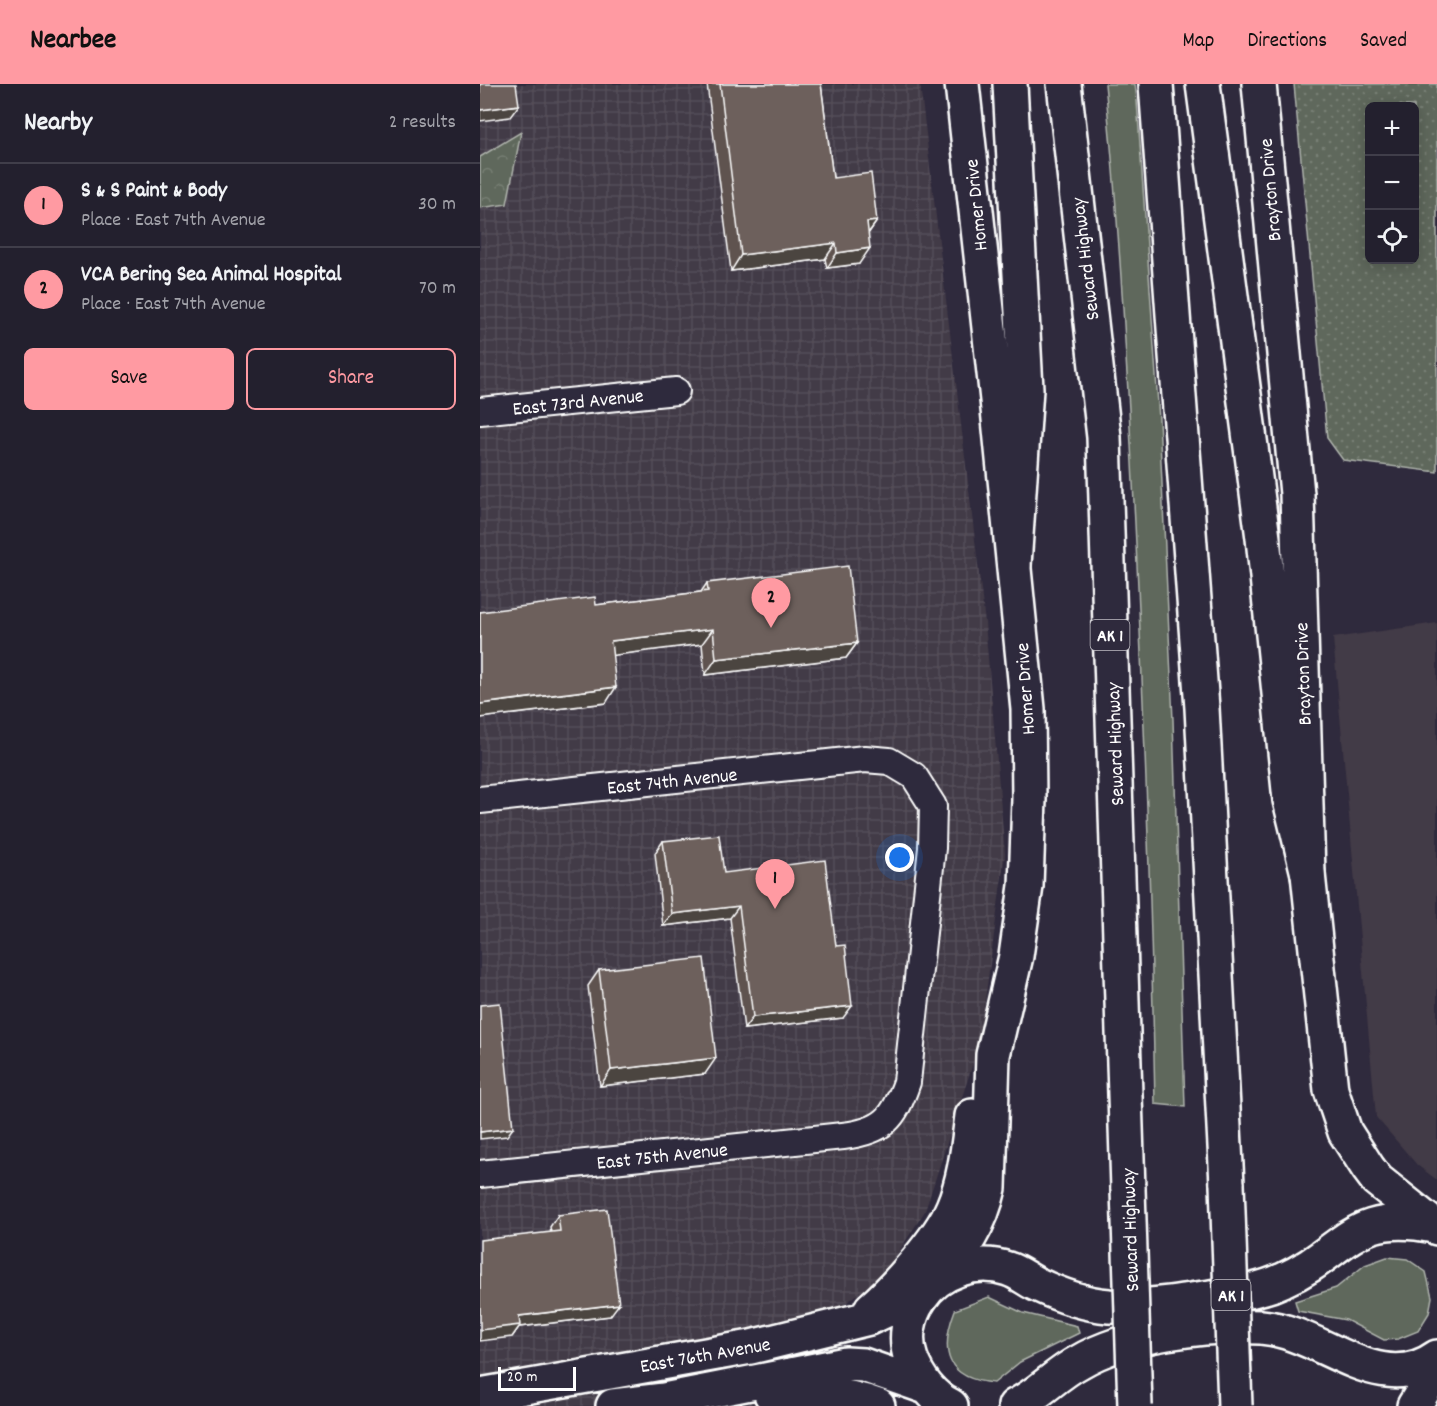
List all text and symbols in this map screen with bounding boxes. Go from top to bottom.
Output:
text: Nearbee [30,22,116,62]
text: Map [1183,27,1214,57]
text: Directions [1247,27,1327,57]
text: Saved [1360,27,1407,57]
map controls [1365,102,1419,264]
button: + [1365,102,1419,156]
text: Nearby [24,105,92,142]
text: 2 results [389,109,456,137]
street label: Brayton Drive [1254,137,1290,242]
button: − [1365,156,1419,210]
street label: Homer Drive [959,157,997,252]
text: S & S Paint & Body [81,176,227,207]
text: 1 [41,191,46,219]
text: 30 m [418,191,456,219]
street label: Seward Highway [1065,195,1108,322]
text: Place · East 74th Avenue [81,207,265,235]
button: locate [1365,210,1419,264]
text: VCA Bering Sea Animal Hospital [81,260,341,291]
text: 2 [39,275,48,303]
text: 70 m [419,275,456,303]
text: Place · East 74th Avenue [81,291,265,319]
button: Save [24,348,234,410]
button: Share [246,348,456,410]
street label: East 73rd Avenue [511,383,645,425]
pin: 2 [752,578,790,628]
road number: AK 1 [1090,620,1130,650]
street label: Brayton Drive [1289,622,1321,726]
street label: Homer Drive [1010,642,1044,736]
street label: Seward Highway [1101,681,1133,806]
street label: East 74th Avenue [606,762,739,804]
your location [885,843,914,872]
pin: 1 [756,860,794,909]
street label: East 75th Avenue [595,1137,729,1179]
street label: Seward Highway [1116,1167,1148,1292]
road number: AK 1 [1212,1280,1251,1310]
street label: East 76th Avenue [638,1332,773,1382]
scale bar [498,1364,576,1392]
text: 20 m [507,1366,537,1389]

